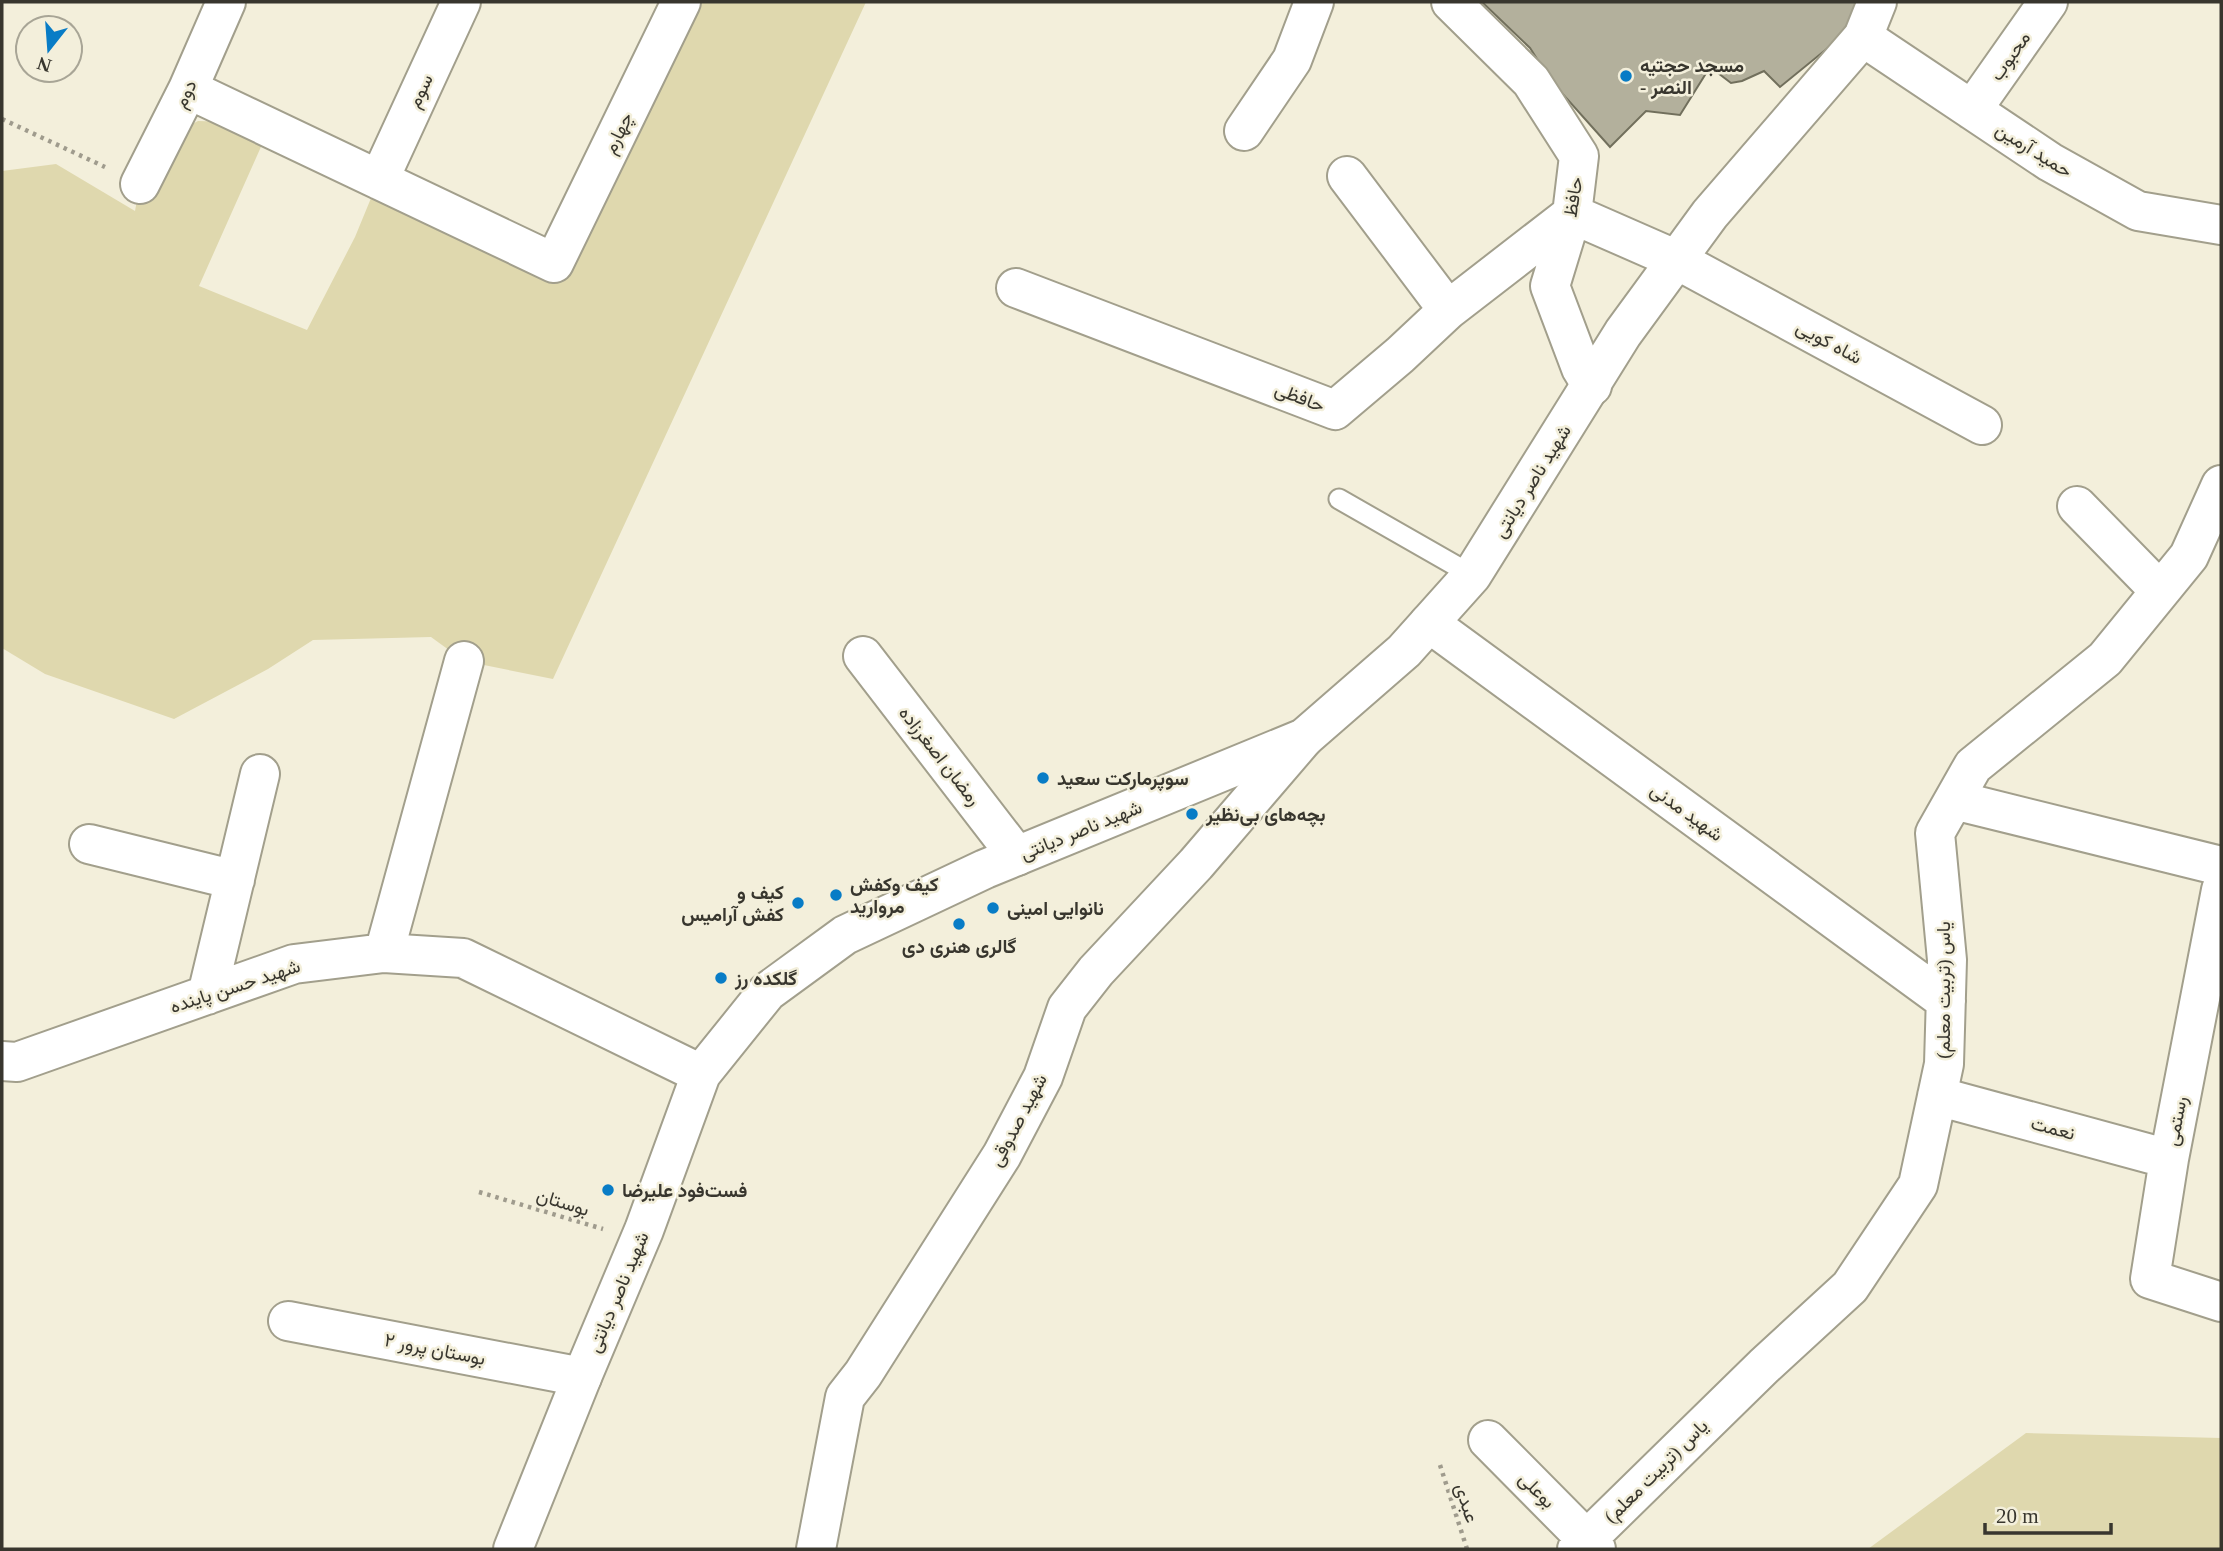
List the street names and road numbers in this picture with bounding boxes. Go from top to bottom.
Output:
street label: محبوب [1986,28,2035,85]
street label: سوم [403,71,439,112]
street label: دوم [169,76,202,112]
street label: چهارم [599,109,640,158]
street label: حمید آرمین [1991,118,2076,183]
street label: حافظ [1559,175,1587,219]
street label: شاه کویی [1792,316,1865,369]
street label: حافظی [1272,378,1328,417]
street label: شهید ناصر دیانتی [1489,421,1576,542]
street label: رمضان اصغرزاده [894,702,985,810]
street label: شهید مدنی [1646,779,1727,846]
street label: شهید ناصر دیانتی [1017,796,1145,865]
street label: یاس (تربیت معلم) [1933,921,1956,1059]
street label: شهید حسن پاینده [167,955,304,1020]
street label: شهید صدوقی [985,1070,1052,1170]
street label: رستمی [2161,1094,2192,1148]
street label: نعمت [2029,1112,2077,1144]
street label: بوستان [534,1184,592,1221]
street label: شهید ناصر دیانتی [583,1228,654,1356]
street label: بوستان پرور ۲ [382,1329,487,1372]
street label: یاس (تربیت معلم) [1600,1415,1713,1528]
street label: بوعلی [1514,1468,1559,1513]
street label: عبدی [1450,1481,1483,1525]

